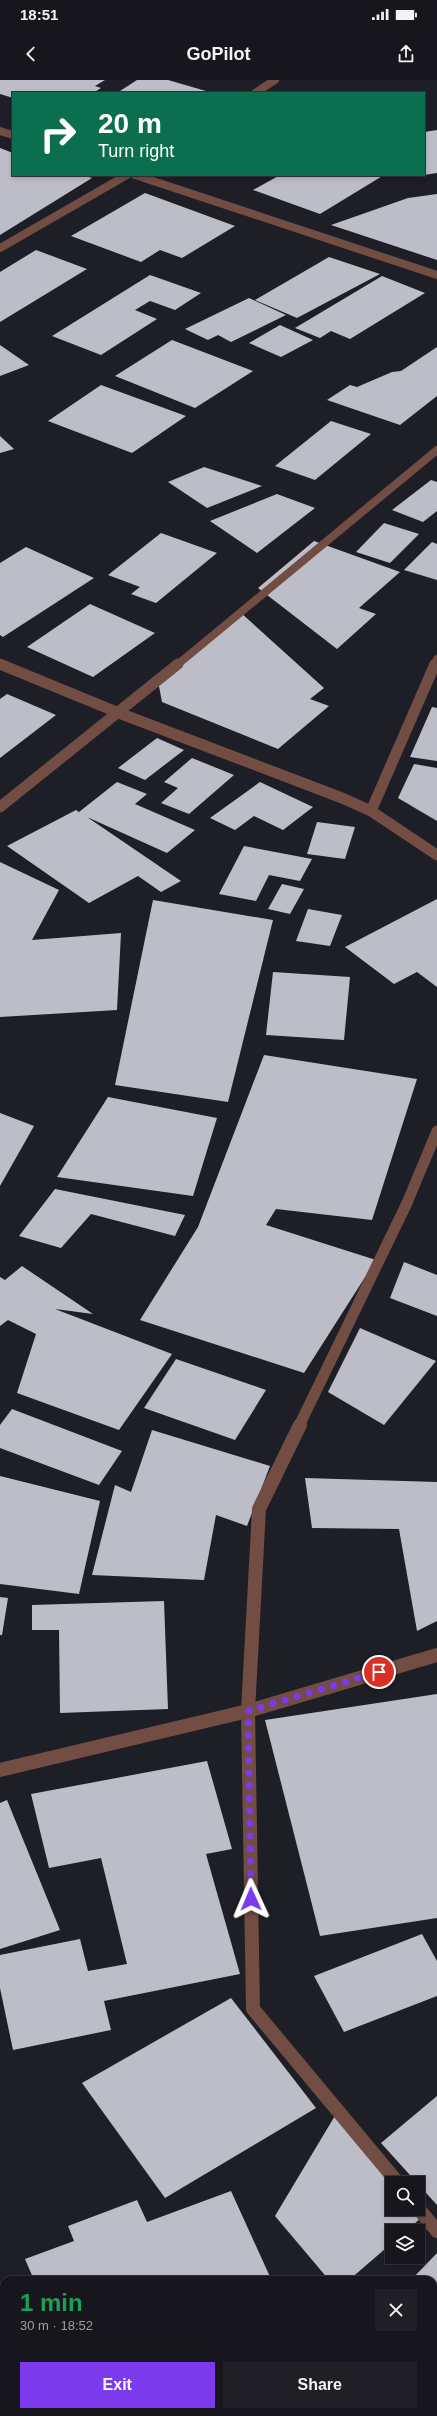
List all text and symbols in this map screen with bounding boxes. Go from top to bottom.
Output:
text: 18:51 [20,6,58,23]
icon: back [20,43,42,65]
icon: share [395,43,417,65]
text: GoPilot [187,44,251,64]
icon: right [32,108,84,160]
text: 20 m [98,108,162,139]
text: Turn right [98,141,174,161]
pin [362,1655,396,1689]
icon: arrive [368,1661,390,1683]
position arrow [230,1878,272,1920]
map controls [385,2176,425,2264]
button: search [385,2176,425,2216]
button: layers [385,2224,425,2264]
text: 1 min [20,2289,83,2316]
button: close [375,2289,417,2331]
text: 30 m · 18:52 [20,2318,93,2333]
button: Exit [20,2362,215,2408]
button: Share [223,2362,417,2408]

